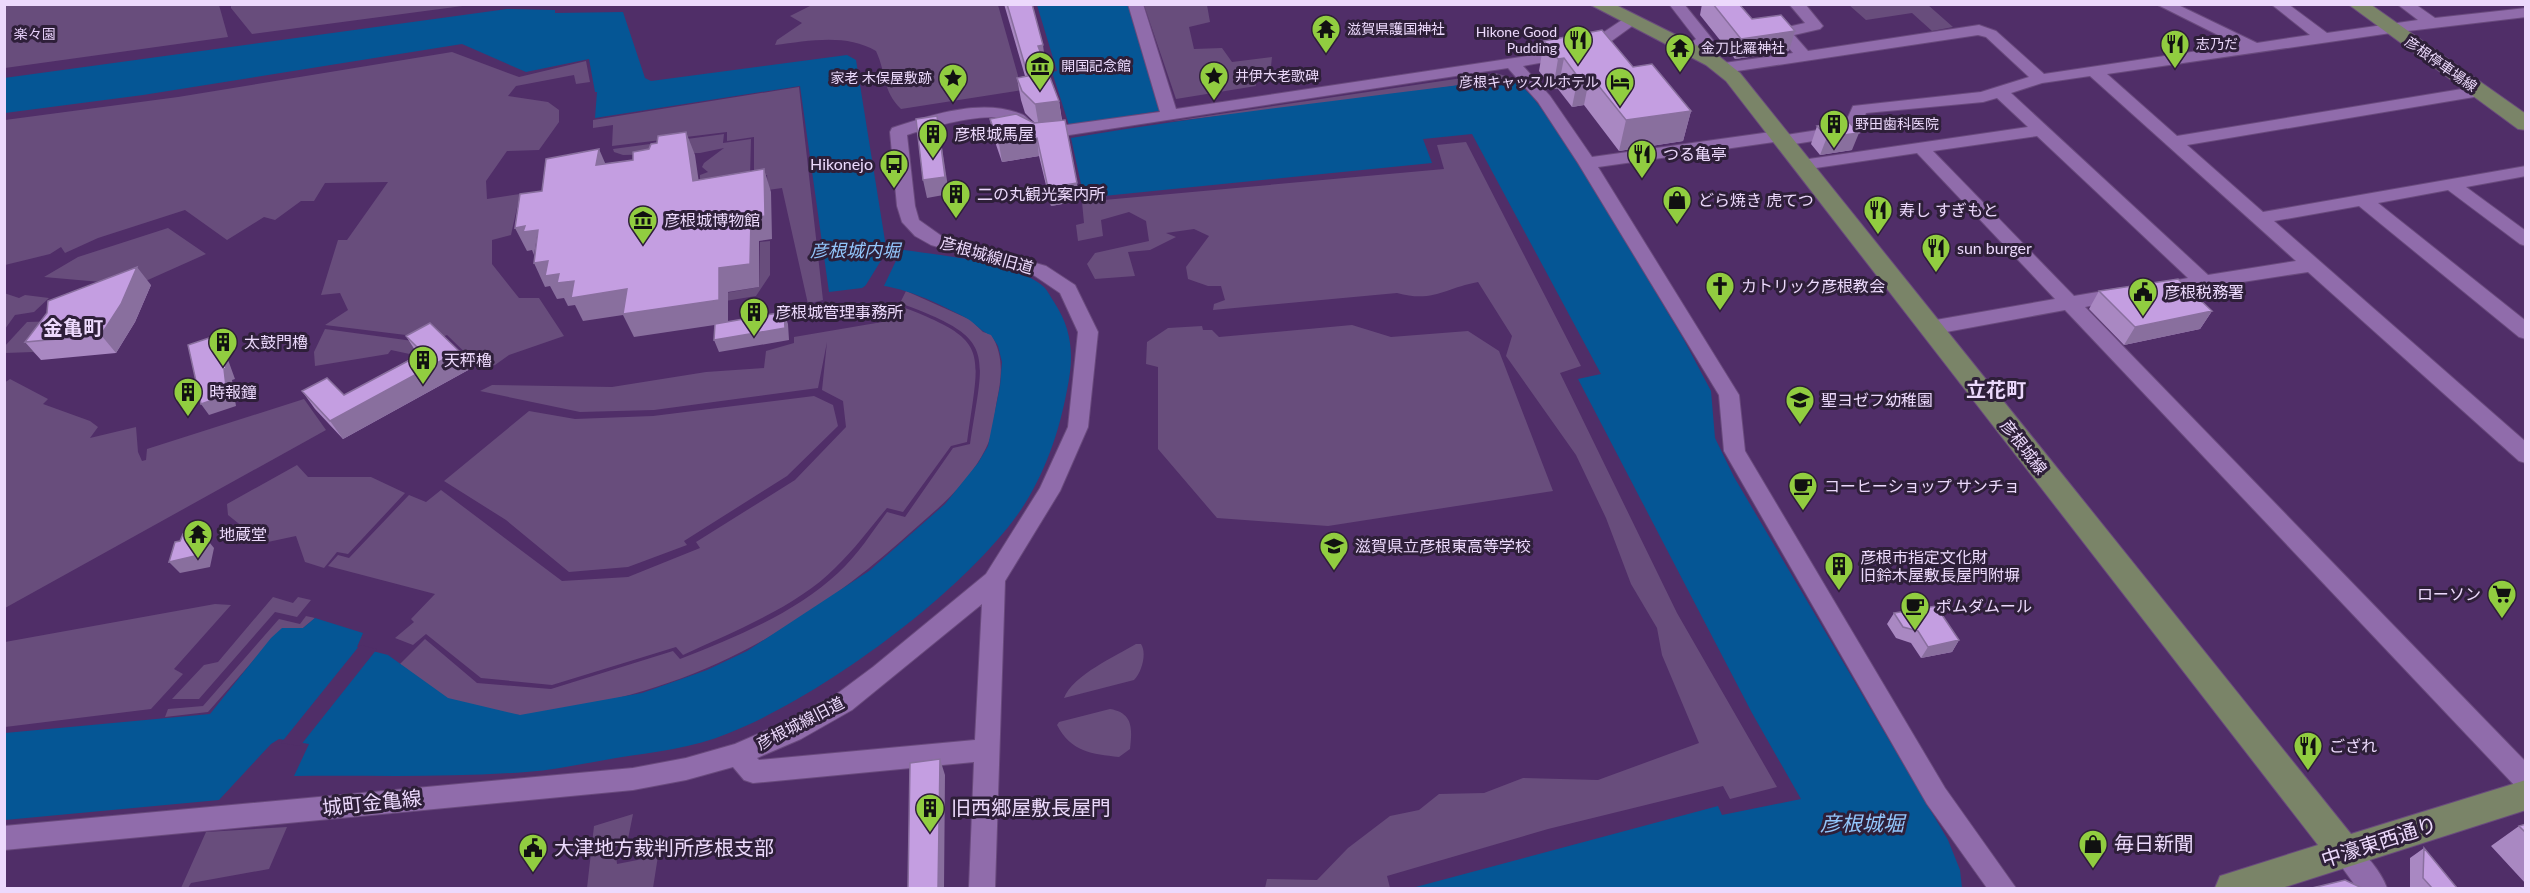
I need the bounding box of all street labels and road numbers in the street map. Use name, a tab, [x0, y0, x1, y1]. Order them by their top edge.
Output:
street label: 彦根停車場線	[2402, 33, 2481, 95]
street label: 彦根城線旧道	[938, 232, 1036, 277]
street label: 彦根城線	[1997, 416, 2052, 478]
street label: 彦根城線旧道	[753, 692, 847, 753]
street label: 城町金亀線	[321, 785, 423, 819]
street label: 中濠東西通り	[2318, 811, 2439, 871]

